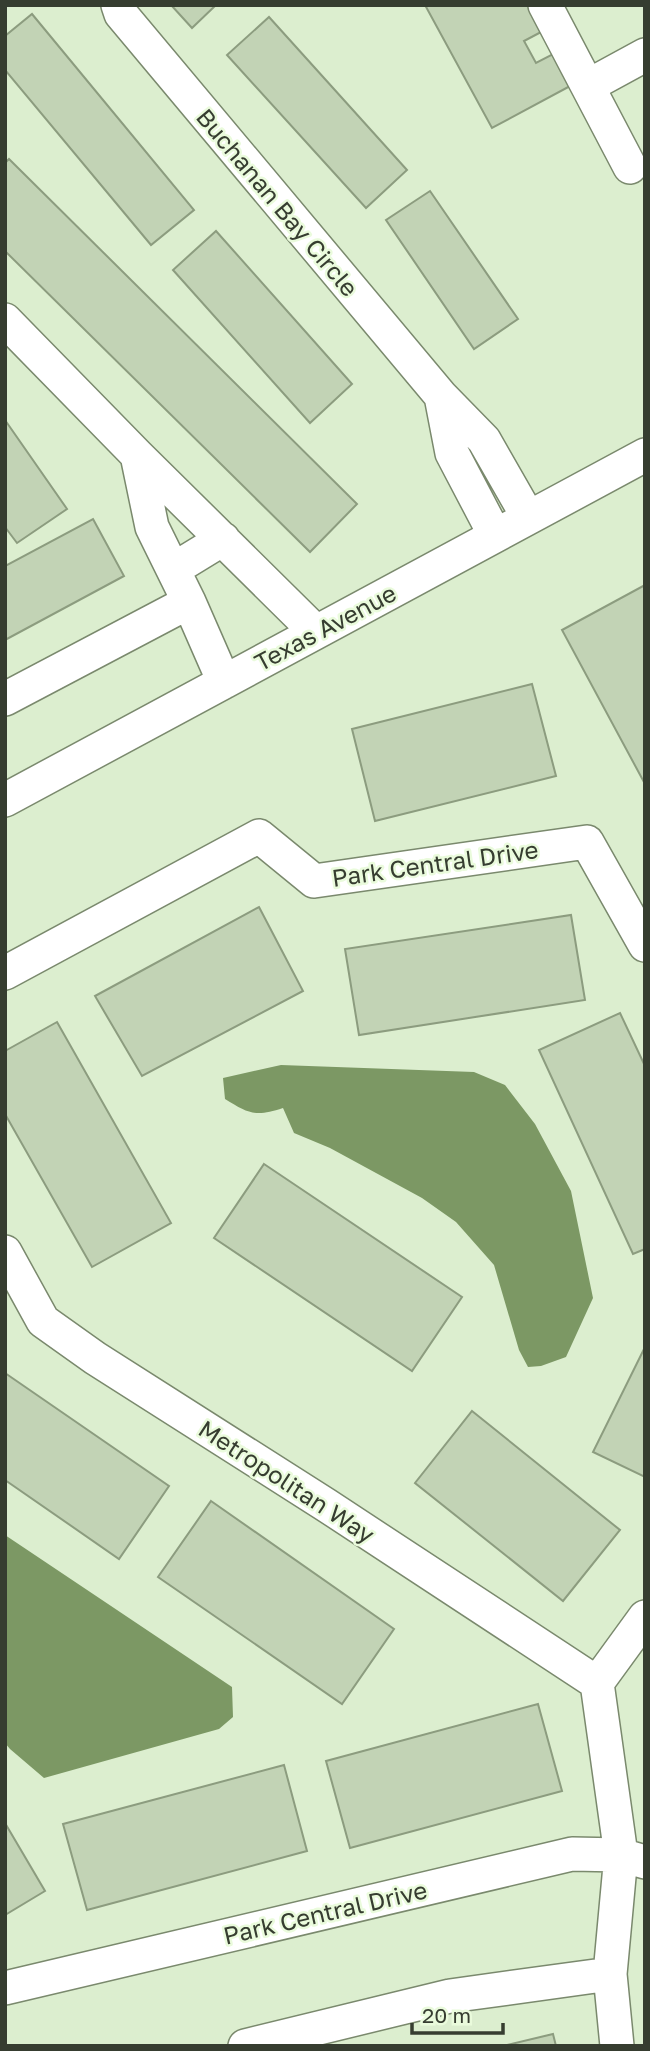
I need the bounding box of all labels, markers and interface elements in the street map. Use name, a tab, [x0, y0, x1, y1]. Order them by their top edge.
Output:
street label: Buchanan Bay Circle	[191, 102, 365, 302]
street label: Texas Avenue	[249, 578, 401, 676]
street label: Park Central Drive	[330, 834, 540, 892]
street label: Metropolitan Way	[194, 1413, 380, 1549]
street label: Park Central Drive	[220, 1874, 430, 1950]
scale bar	[412, 1992, 503, 2036]
text: 20 m	[422, 2002, 471, 2028]

